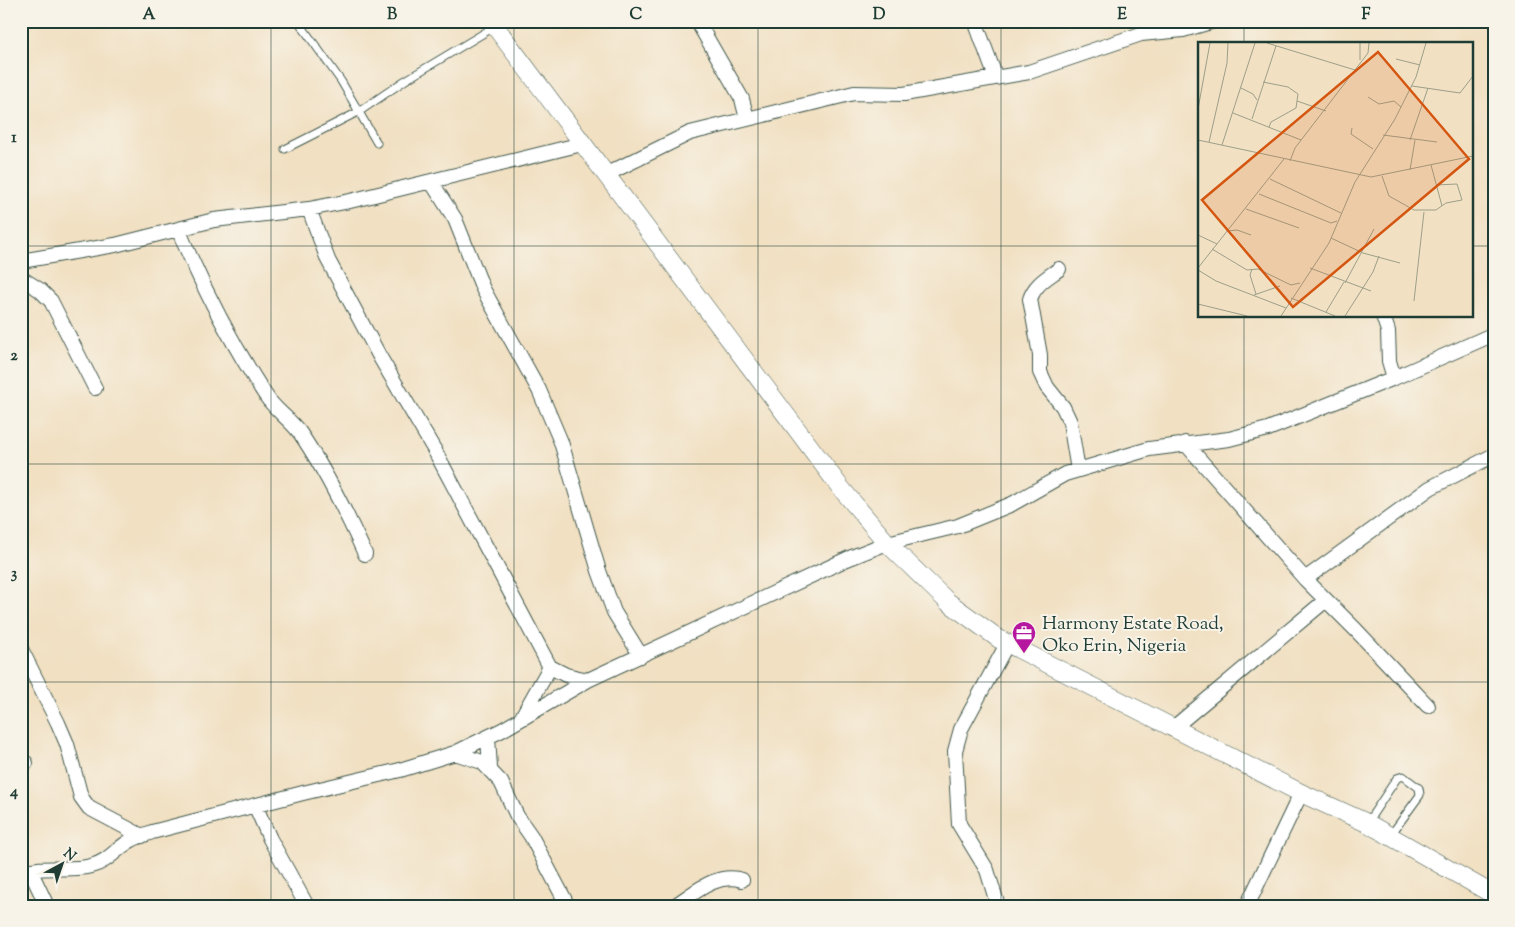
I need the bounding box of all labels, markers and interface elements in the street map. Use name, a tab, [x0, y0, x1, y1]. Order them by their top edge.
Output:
text: A	[143, 4, 156, 27]
text: B	[387, 4, 397, 27]
text: C	[630, 4, 643, 27]
text: D	[873, 4, 886, 27]
text: E	[1117, 4, 1127, 27]
text: F	[1362, 4, 1371, 27]
inset map	[1198, 42, 1472, 318]
text: 1	[11, 127, 17, 150]
text: 2	[10, 345, 18, 368]
text: 3	[11, 563, 18, 586]
place label: Harmony Estate Road, Oko Erin, Nigeria	[1042, 611, 1224, 660]
office icon: Harmony Estate Road, Oko Erin, Nigeria	[1011, 620, 1037, 654]
text: 4	[9, 781, 18, 804]
north arrow	[38, 840, 88, 890]
text: N	[58, 844, 80, 867]

